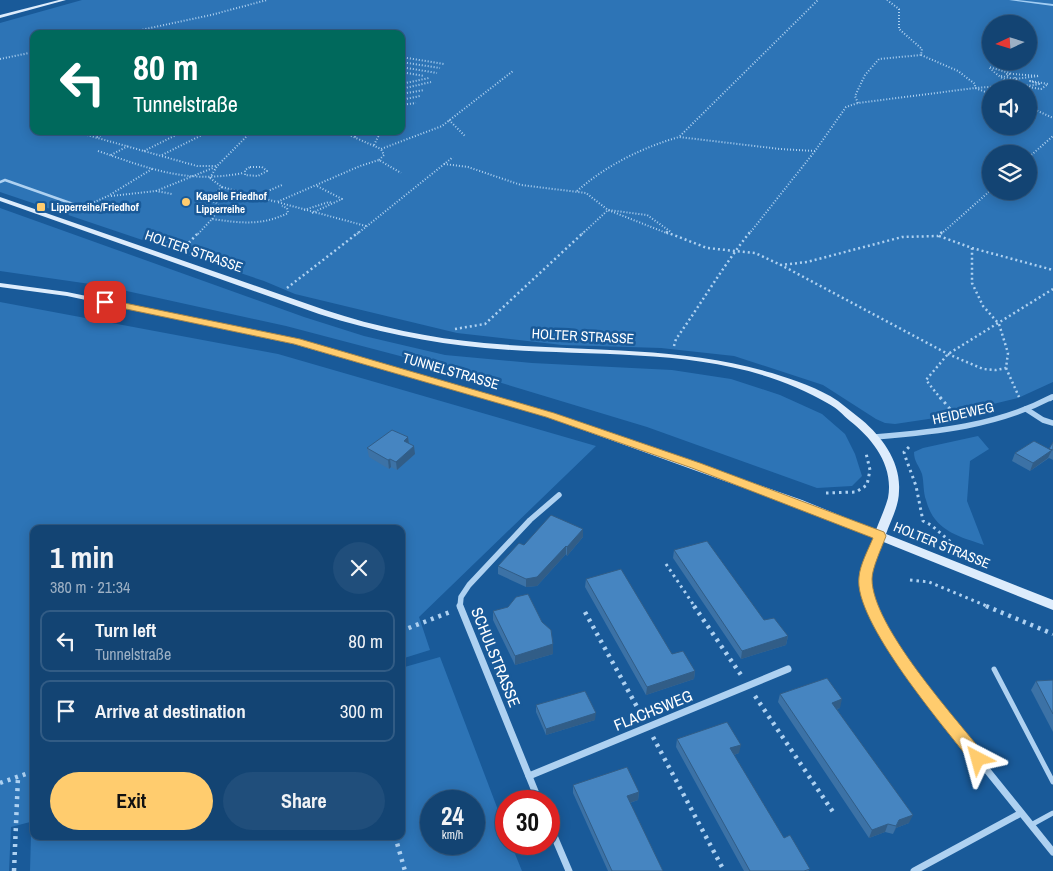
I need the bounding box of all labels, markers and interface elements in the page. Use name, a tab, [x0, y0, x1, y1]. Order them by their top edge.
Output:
north arrow	[982, 15, 1038, 70]
map controls	[982, 15, 1037, 200]
text: 80 m	[133, 44, 198, 91]
icon: left	[50, 50, 115, 115]
button: sound	[982, 80, 1037, 135]
text: Tunnelstraße	[133, 89, 238, 119]
button: layers	[982, 145, 1037, 200]
place label: Kapelle Friedhof Lipperreihe	[196, 189, 267, 216]
marker: Kapelle Friedhof Lipperreihe	[180, 196, 192, 208]
place label: Lipperreihe/Friedhof	[51, 200, 139, 214]
marker: Lipperreihe/Friedhof	[35, 201, 47, 213]
street label: HOLTER STRASSE	[143, 226, 245, 276]
pin	[84, 281, 126, 323]
icon: arrive	[91, 288, 119, 316]
street label: HOLTER STRASSE	[531, 324, 635, 348]
street label: TUNNELSTRASSE	[401, 349, 501, 393]
street label: HEIDEWEG	[931, 398, 996, 428]
street label: HOLTER STRASSE	[891, 517, 993, 573]
text: 1 min	[50, 537, 114, 577]
button: close	[333, 542, 385, 594]
text: 380 m · 21:34	[50, 576, 130, 598]
street label: SCHULSTRASSE	[466, 604, 526, 710]
text: Turn left	[95, 617, 156, 643]
icon: left	[52, 627, 80, 655]
text: 80 m	[348, 628, 383, 654]
text: Tunnelstraße	[95, 643, 171, 665]
street label: FLACHSWEG	[610, 684, 696, 736]
icon: arrive	[52, 697, 80, 725]
text: Arrive at destination	[95, 698, 246, 724]
text: 300 m	[340, 698, 383, 724]
position arrow	[951, 732, 1003, 784]
button: Exit	[50, 772, 213, 830]
button: Share	[223, 772, 385, 830]
speed limit sign: 30	[495, 790, 560, 855]
text: 24	[441, 799, 464, 833]
text: km/h	[442, 827, 463, 843]

